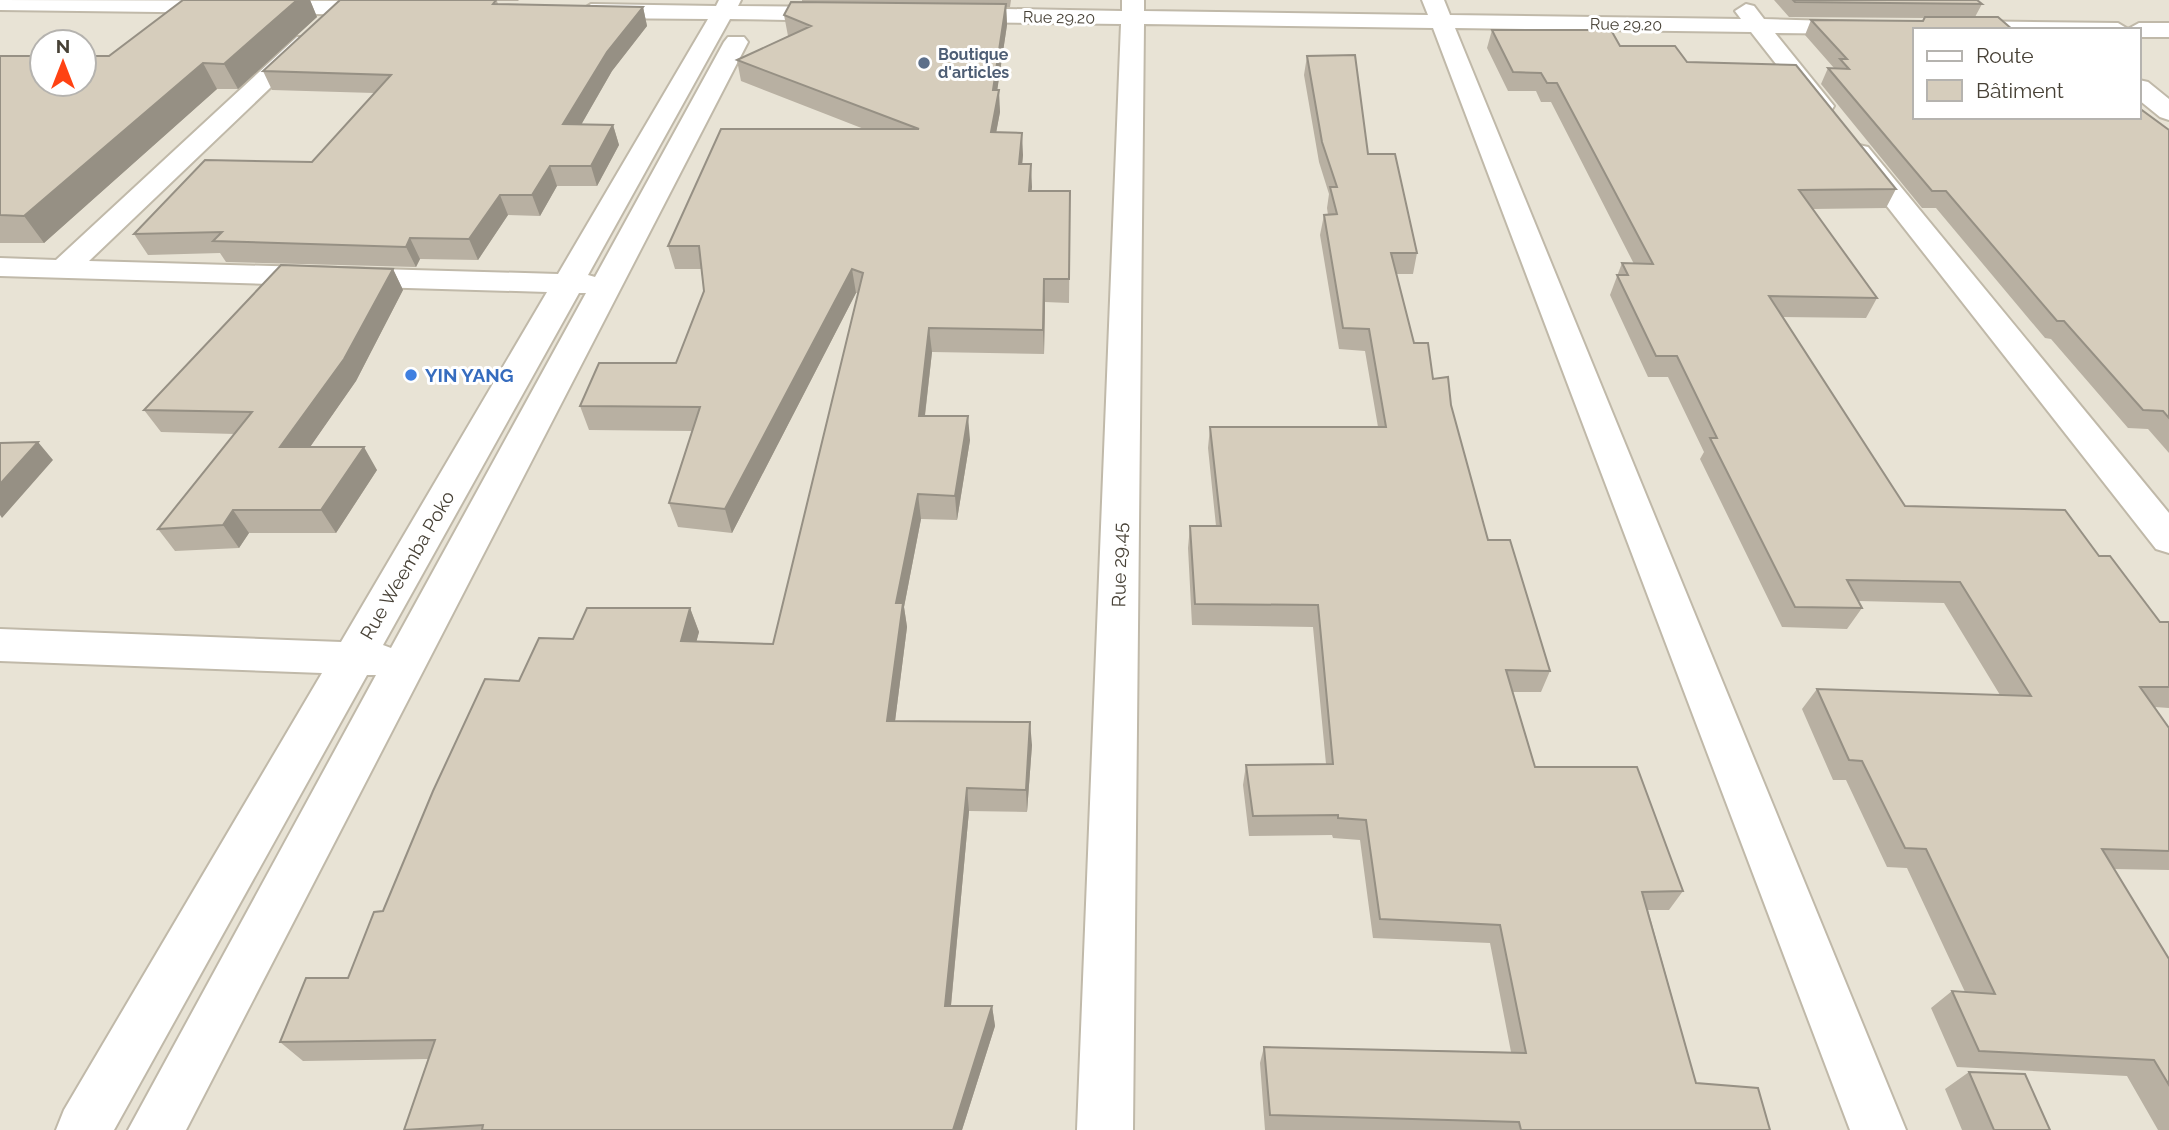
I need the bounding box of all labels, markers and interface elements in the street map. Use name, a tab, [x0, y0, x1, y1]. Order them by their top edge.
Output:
street label: Rue 29.20	[1023, 7, 1095, 28]
street label: Rue 29.20	[1590, 14, 1662, 35]
north arrow	[28, 28, 98, 98]
legend	[1913, 28, 2141, 119]
text: N	[56, 35, 70, 57]
text: Route	[1976, 43, 2034, 68]
place label: Boutique d'articles	[938, 45, 1009, 82]
marker: Boutique d'articles	[916, 55, 932, 71]
text: Bâtiment	[1976, 78, 2064, 103]
place label: YIN YANG	[425, 364, 514, 386]
marker: YIN YANG	[403, 367, 419, 383]
street label: Rue Weemba Poko	[355, 487, 459, 643]
street label: Rue 29.45	[1107, 522, 1131, 608]

